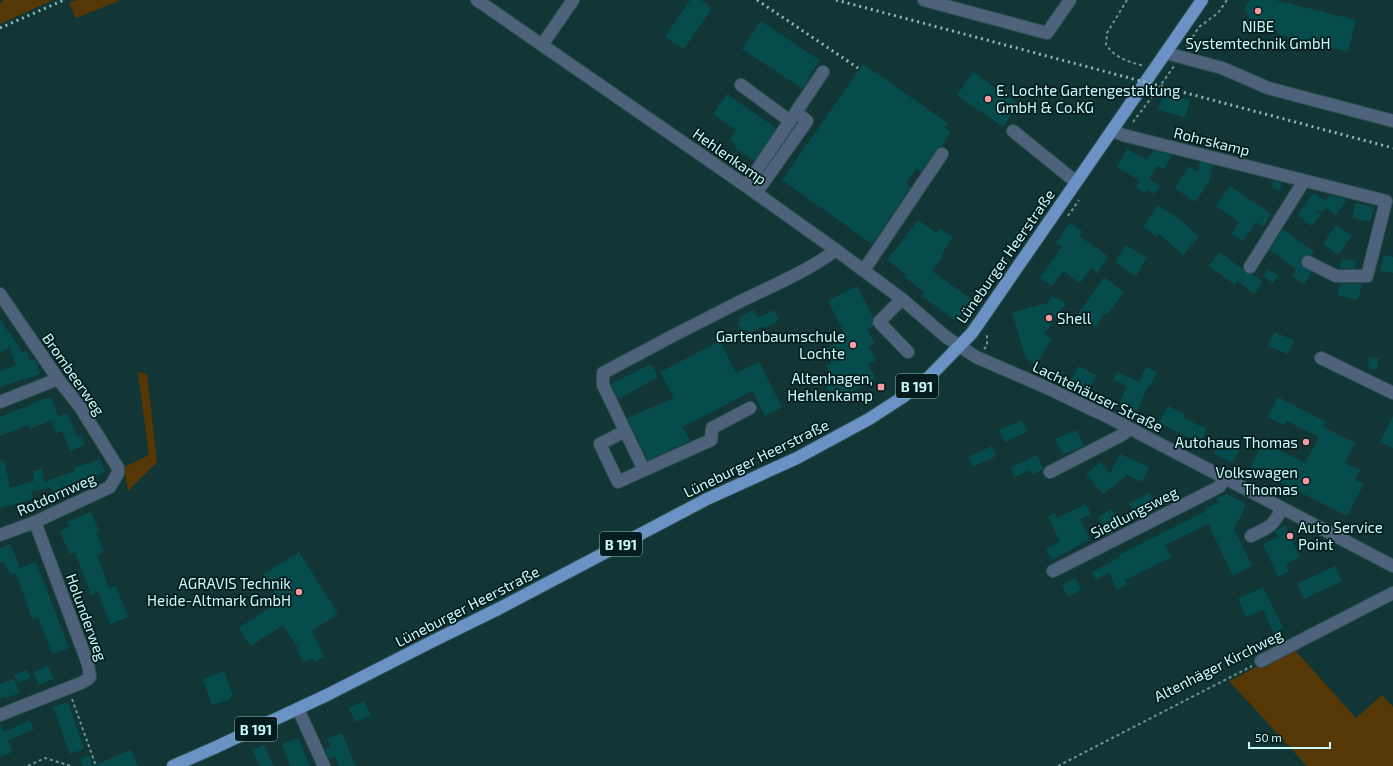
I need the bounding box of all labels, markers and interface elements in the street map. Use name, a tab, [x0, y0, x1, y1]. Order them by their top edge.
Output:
marker: NIBE Systemtechnik GmbH	[1253, 6, 1263, 16]
place label: NIBE Systemtechnik GmbH	[1186, 17, 1330, 52]
place label: E. Lochte Gartengestaltung GmbH & Co.KG	[996, 81, 1181, 116]
marker: E. Lochte Gartengestaltung GmbH & Co.KG	[983, 94, 993, 104]
street label: Rohrskamp	[1172, 123, 1252, 159]
street label: Hehlenkamp	[690, 124, 770, 188]
street label: Lüneburger Heerstraße	[952, 186, 1058, 326]
place label: Shell	[1057, 309, 1092, 327]
marker: Shell	[1044, 313, 1054, 323]
place label: Gartenbaumschule Lochte	[716, 327, 845, 362]
street label: Brombeerweg	[39, 329, 109, 419]
marker: Gartenbaumschule Lochte	[848, 340, 858, 350]
street label: Lachtehäuser Straße	[1030, 357, 1166, 435]
place label: Altenhagen, Hehlenkamp	[787, 369, 873, 404]
road number: B 191	[896, 374, 938, 398]
marker: Altenhagen, Hehlenkamp	[876, 382, 886, 392]
street label: Lüneburger Heerstraße	[680, 415, 832, 501]
place label: Autohaus Thomas	[1175, 433, 1298, 451]
marker: Autohaus Thomas	[1301, 437, 1311, 447]
place label: Volkswagen Thomas	[1216, 463, 1298, 498]
street label: Rotdornweg	[14, 468, 99, 519]
marker: Volkswagen Thomas	[1301, 476, 1311, 486]
street label: Siedlungsweg	[1087, 482, 1181, 542]
place label: Auto Service Point	[1298, 518, 1383, 553]
marker: Auto Service Point	[1285, 531, 1295, 541]
road number: B 191	[600, 532, 642, 556]
street label: Lüneburger Heerstraße	[392, 562, 542, 650]
street label: Holunderweg	[63, 571, 111, 664]
place label: AGRAVIS Technik Heide-Altmark GmbH	[147, 574, 291, 609]
marker: AGRAVIS Technik Heide-Altmark GmbH	[294, 587, 304, 597]
street label: Altenhäger Kirchweg	[1151, 625, 1286, 705]
road number: B 191	[235, 717, 277, 741]
scale bar	[1249, 724, 1330, 750]
text: 50 m	[1255, 730, 1282, 744]

